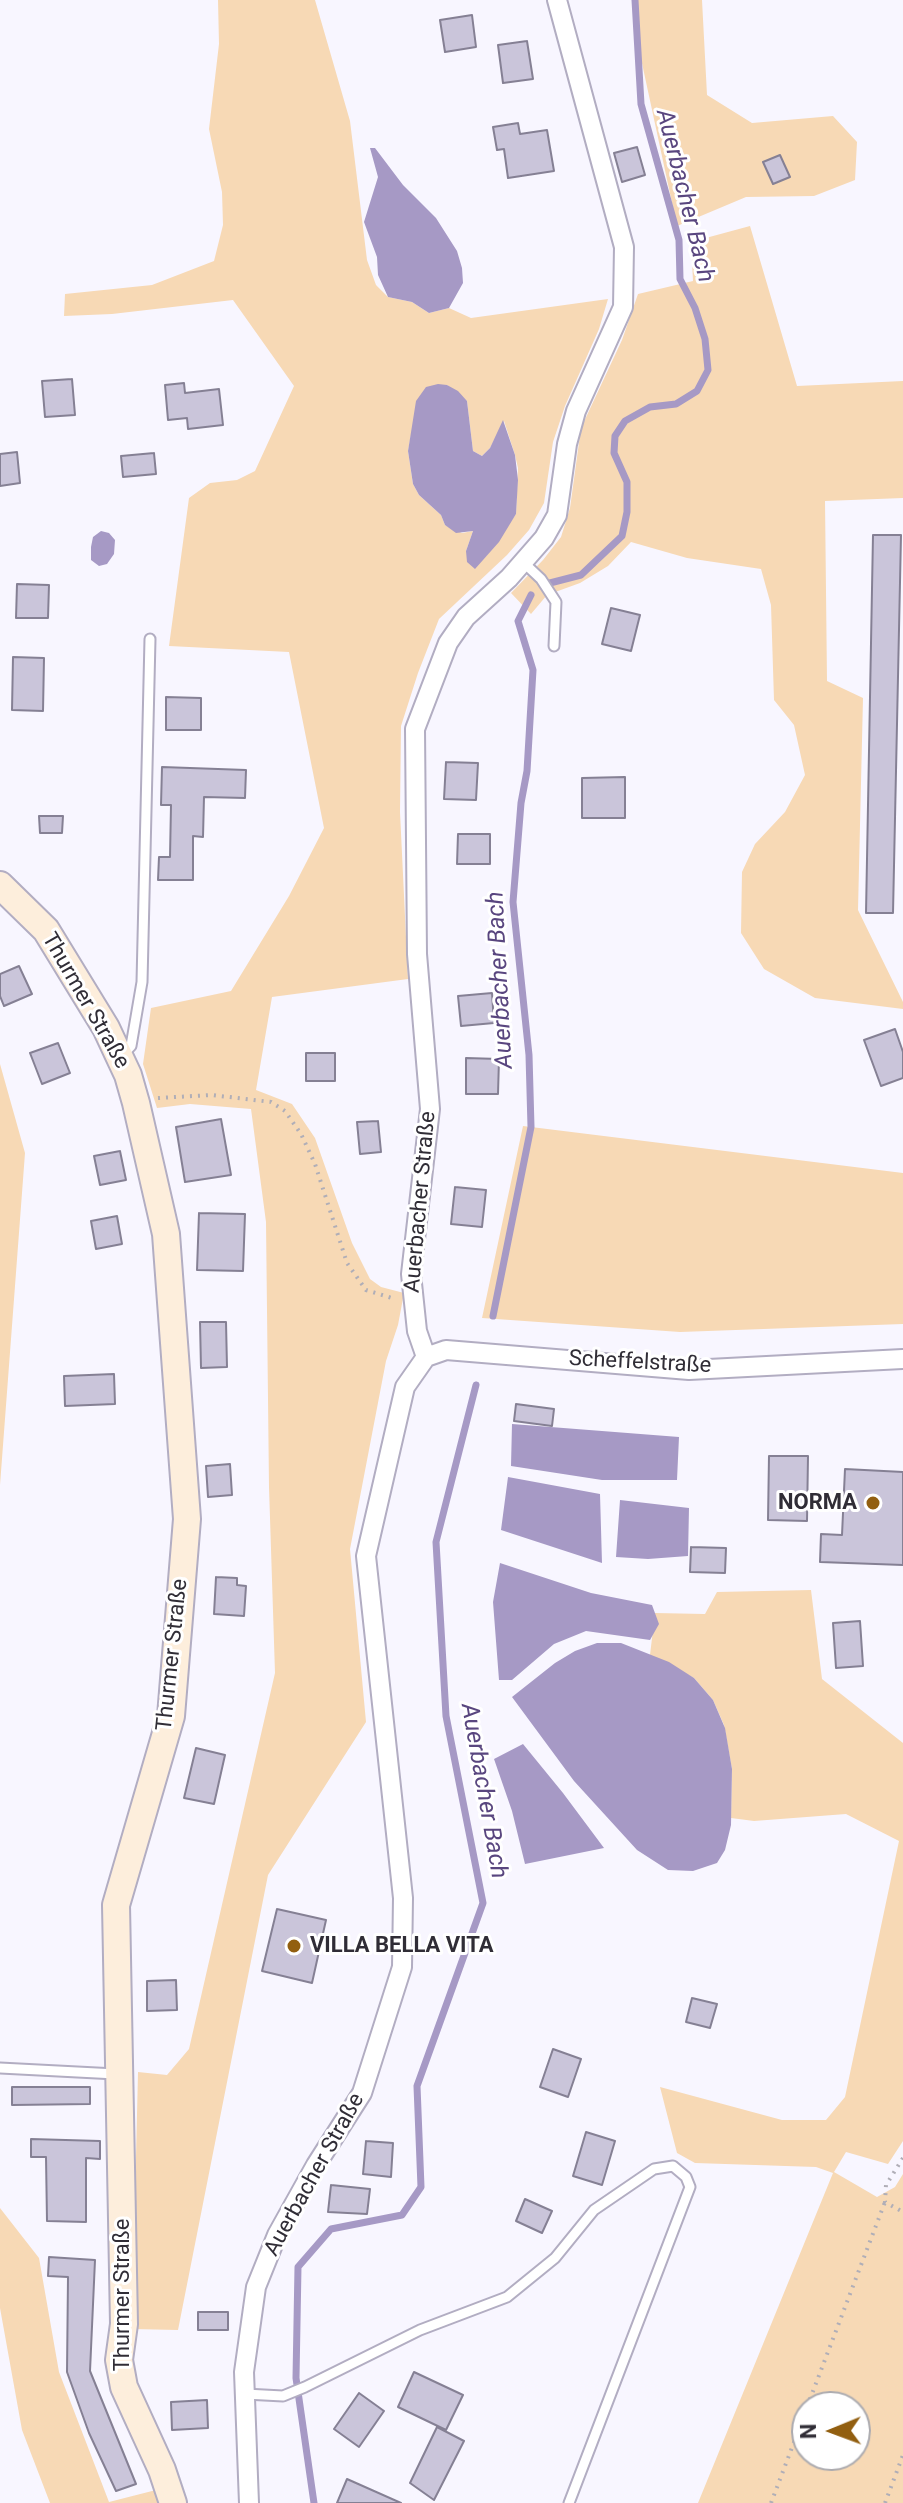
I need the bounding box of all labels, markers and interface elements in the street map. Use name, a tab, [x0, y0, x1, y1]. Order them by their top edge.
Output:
water label: Auerbacher Bach	[649, 107, 719, 285]
water label: Auerbacher Bach	[482, 891, 520, 1069]
street label: Thurmer Straße	[35, 928, 135, 1074]
street label: Auerbacher Straße	[400, 1110, 442, 1294]
street label: Scheffelstraße	[568, 1346, 712, 1380]
place label: NORMA	[778, 1490, 857, 1516]
marker: NORMA	[864, 1494, 882, 1512]
street label: Thurmer Straße	[152, 1578, 194, 1732]
water label: Auerbacher Bach	[453, 1701, 513, 1881]
place label: VILLA BELLA VITA	[310, 1933, 494, 1959]
marker: VILLA BELLA VITA	[285, 1937, 303, 1955]
street label: Auerbacher Straße	[259, 2089, 371, 2261]
street label: Thurmer Straße	[110, 2219, 136, 2371]
north arrow	[791, 2391, 871, 2471]
text: N	[796, 2423, 821, 2439]

